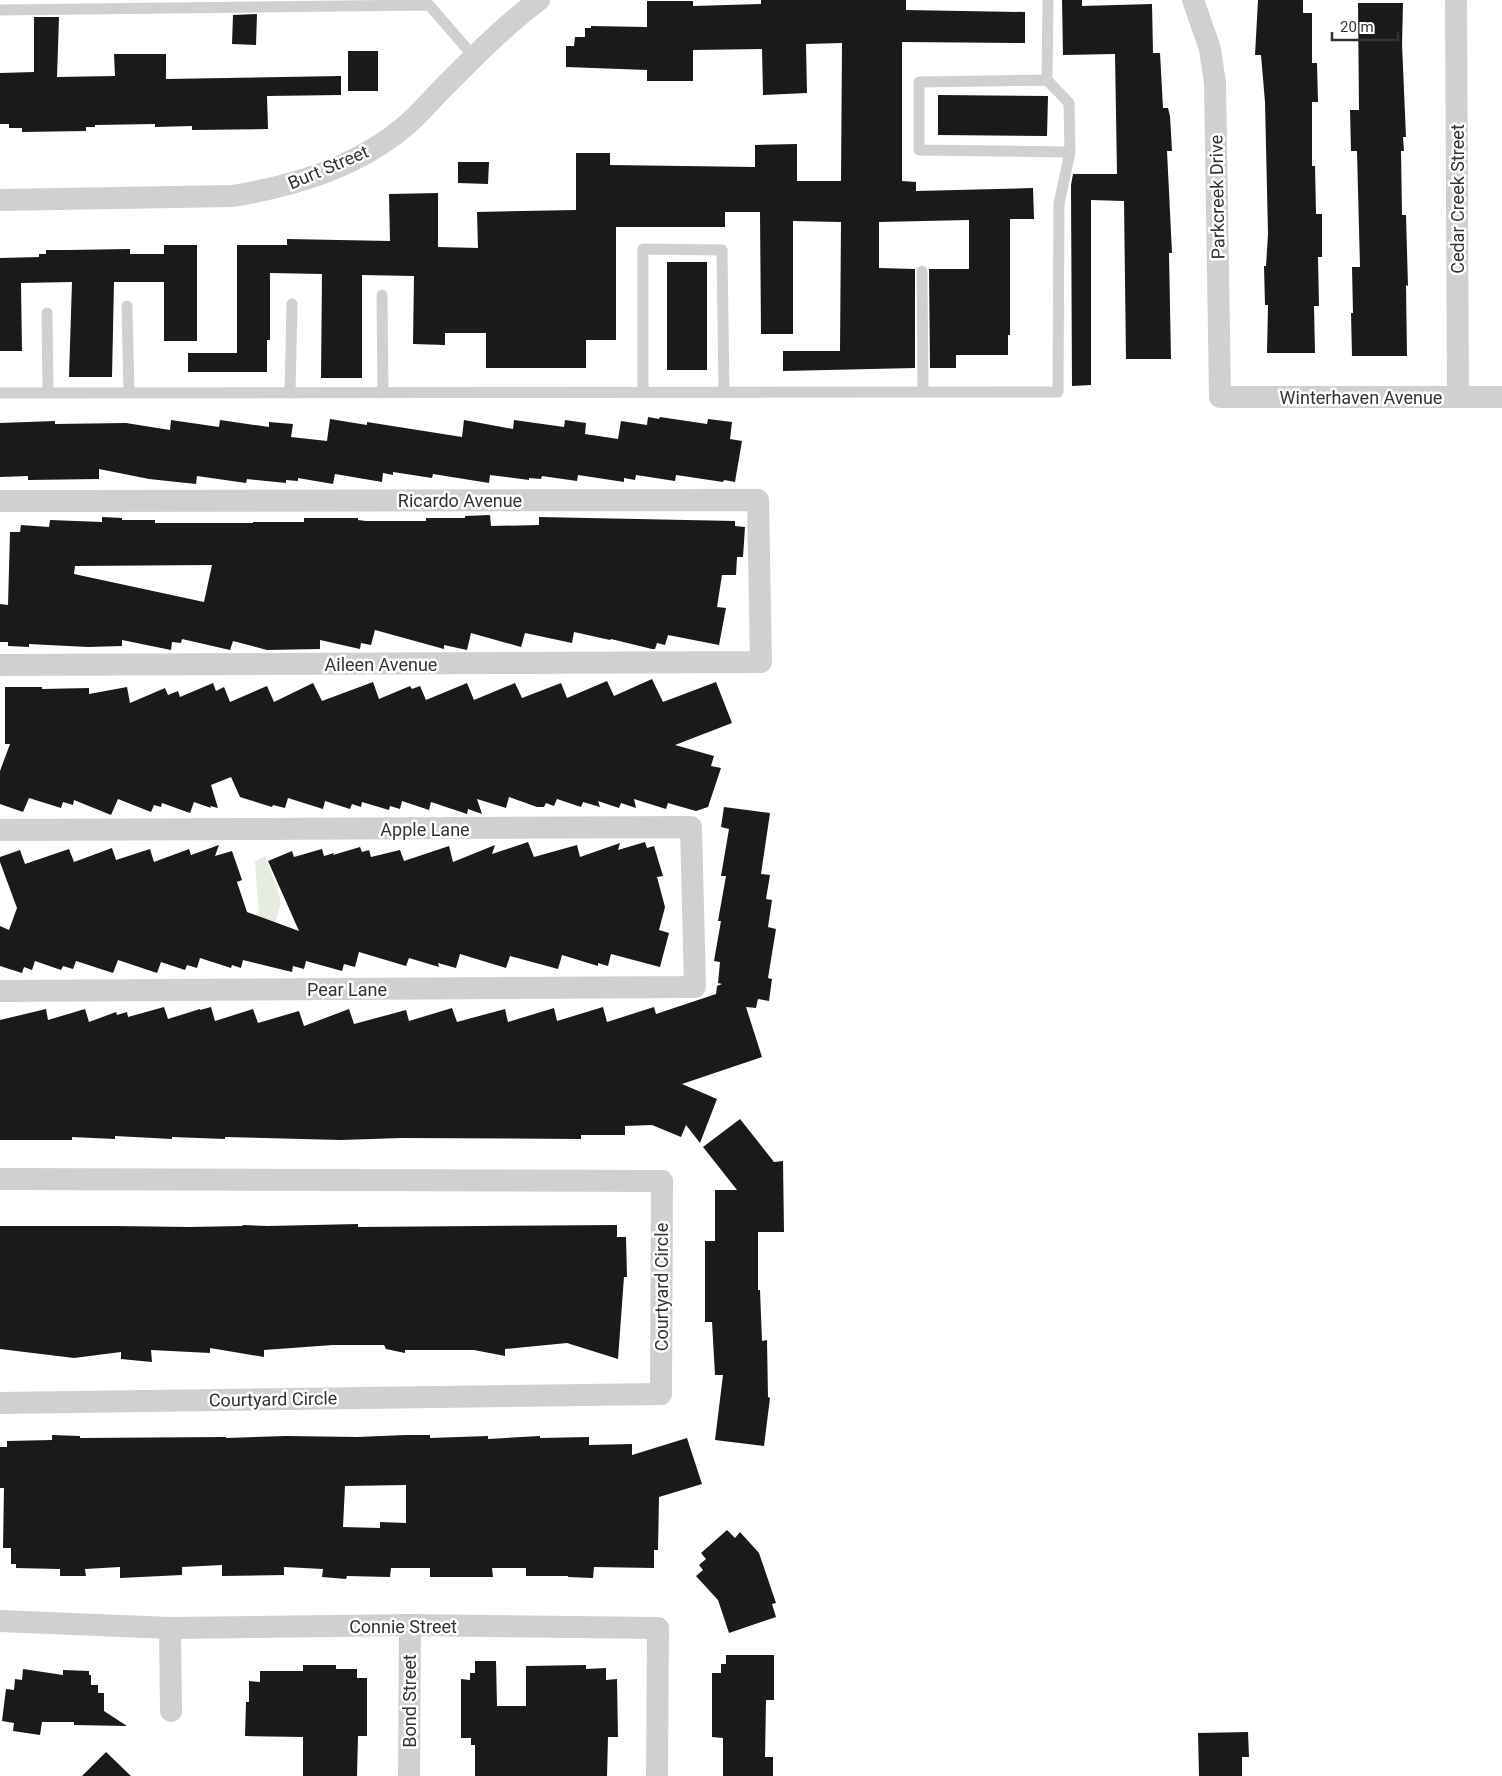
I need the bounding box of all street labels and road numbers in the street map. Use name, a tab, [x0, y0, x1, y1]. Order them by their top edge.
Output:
street label: Cedar Creek Street	[1447, 124, 1468, 274]
street label: Parkcreek Drive	[1205, 135, 1229, 259]
street label: Burt Street	[285, 141, 372, 193]
street label: Winterhaven Avenue	[1280, 387, 1442, 408]
street label: Ricardo Avenue	[398, 490, 522, 511]
street label: Aileen Avenue	[325, 654, 437, 675]
street label: Apple Lane	[380, 819, 470, 840]
street label: Pear Lane	[307, 979, 387, 1000]
street label: Courtyard Circle	[651, 1223, 672, 1351]
street label: Courtyard Circle	[209, 1387, 337, 1411]
street label: Connie Street	[349, 1616, 457, 1637]
street label: Bond Street	[399, 1654, 420, 1748]

